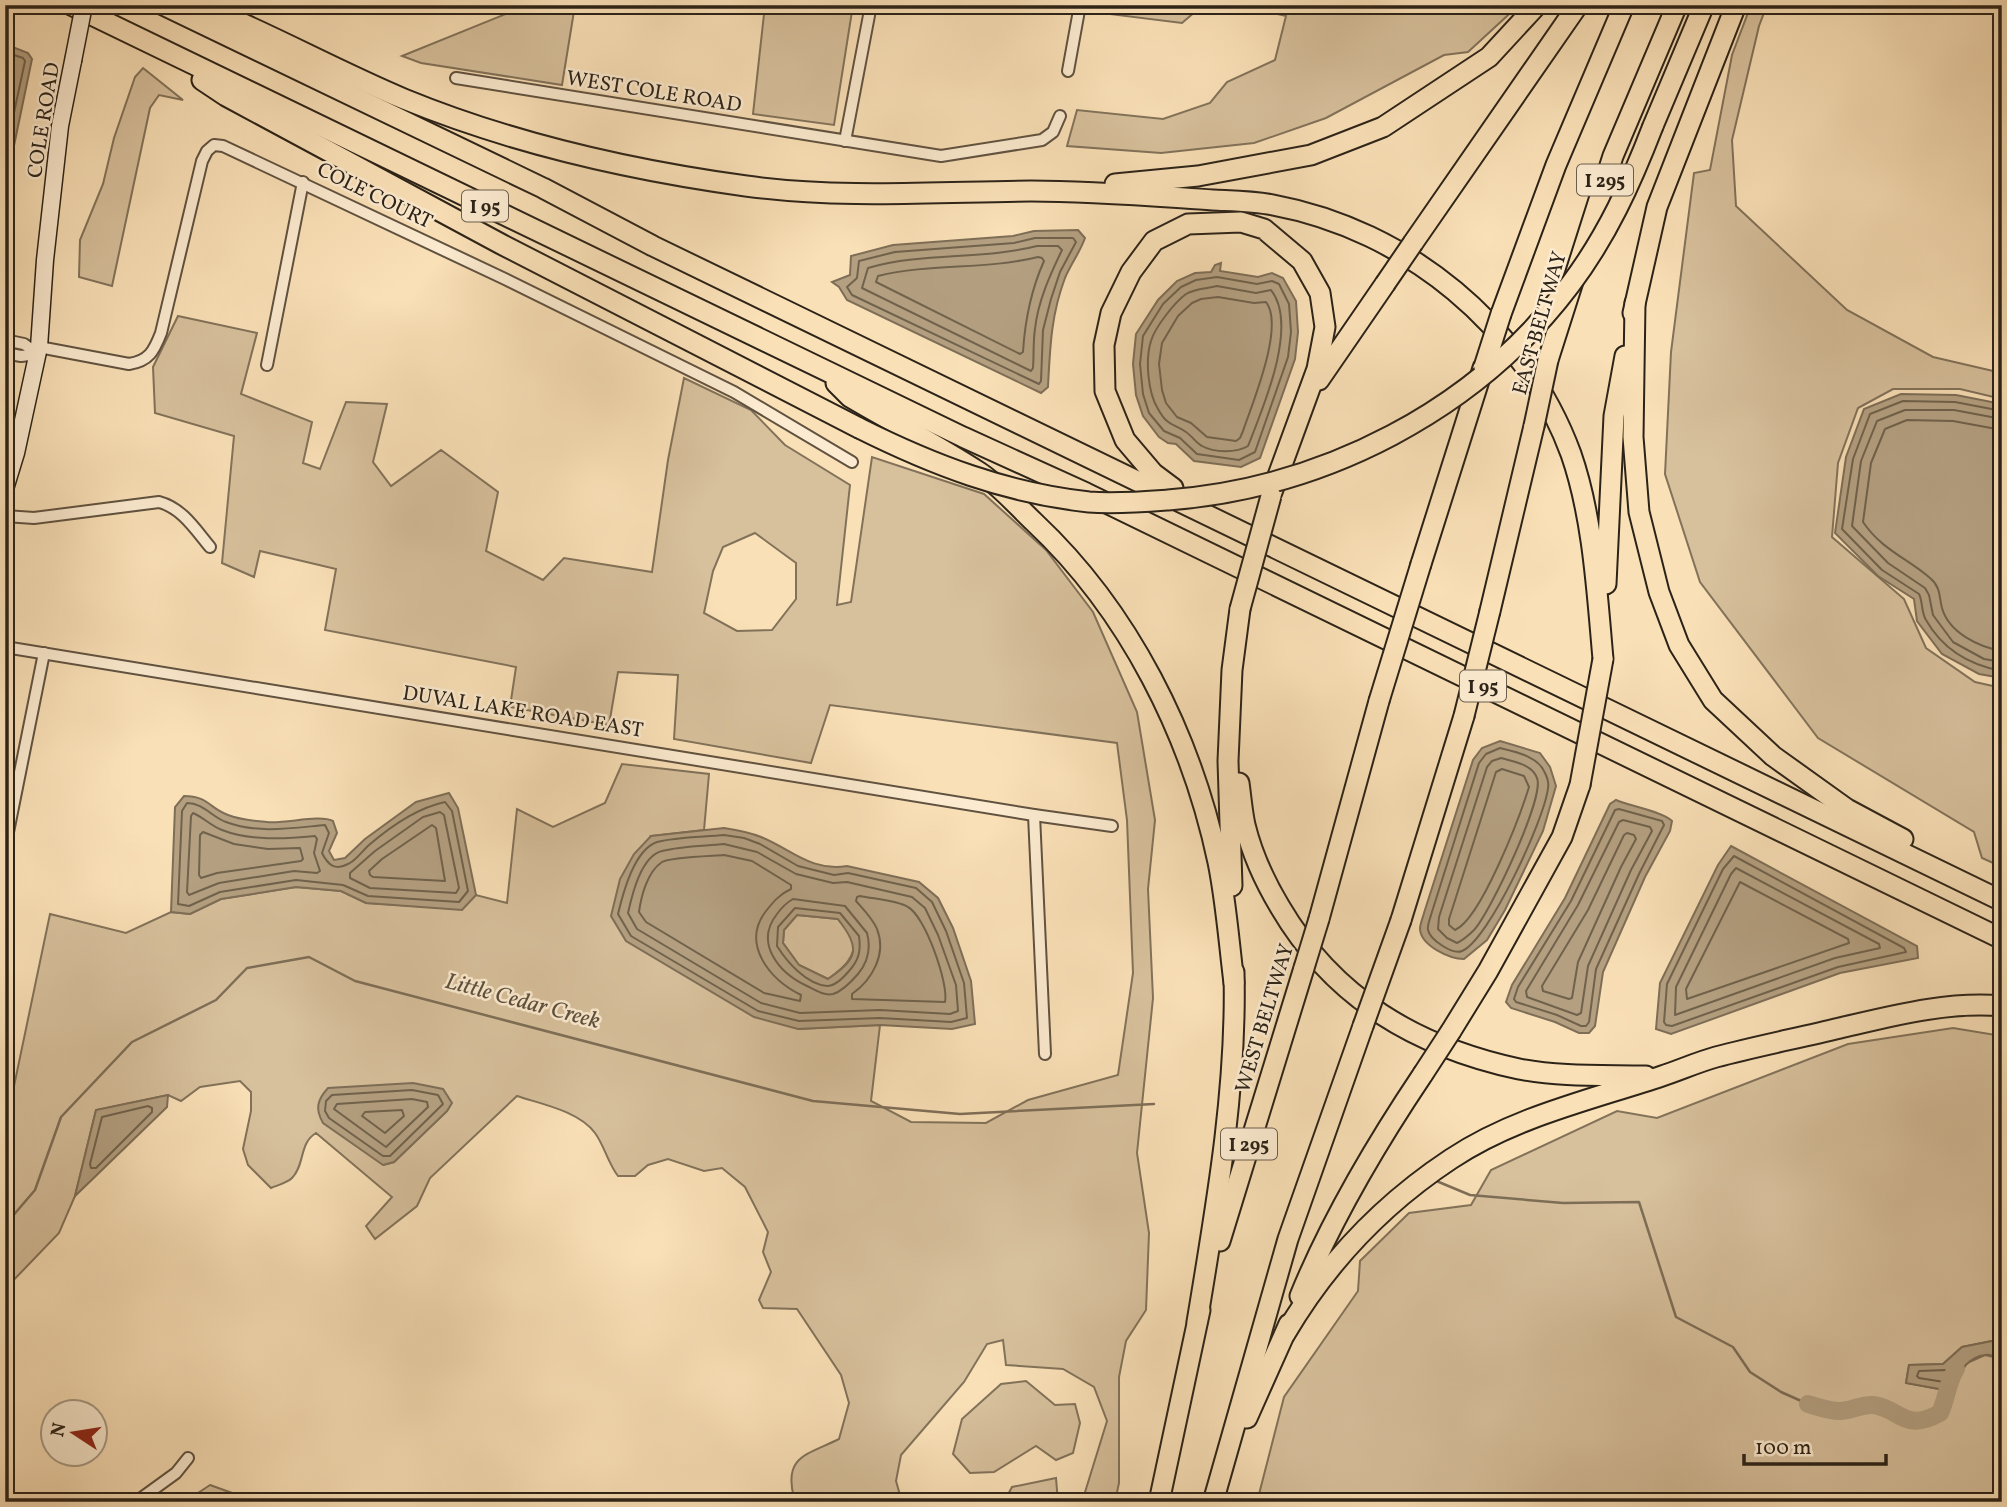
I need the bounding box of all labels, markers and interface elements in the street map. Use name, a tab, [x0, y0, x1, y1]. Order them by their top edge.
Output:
street label: COLE ROAD	[21, 60, 68, 180]
street label: WEST COLE ROAD	[564, 64, 743, 121]
street label: COLE COURT	[312, 156, 437, 237]
road number: I 295	[1577, 164, 1633, 196]
road number: I 95	[462, 190, 508, 222]
street label: EAST BELTWAY	[1506, 248, 1575, 399]
road number: I 95	[1460, 670, 1506, 702]
street label: DUVAL LAKE ROAD EAST	[400, 679, 645, 746]
street label: WEST BELTWAY	[1229, 940, 1302, 1097]
water label: Little Cedar Creek	[442, 966, 604, 1038]
road number: I 295	[1221, 1128, 1277, 1160]
north arrow	[38, 1398, 108, 1468]
text: N	[45, 1420, 74, 1439]
scale bar	[1744, 1423, 1886, 1467]
text: 100 m	[1755, 1434, 1812, 1463]

